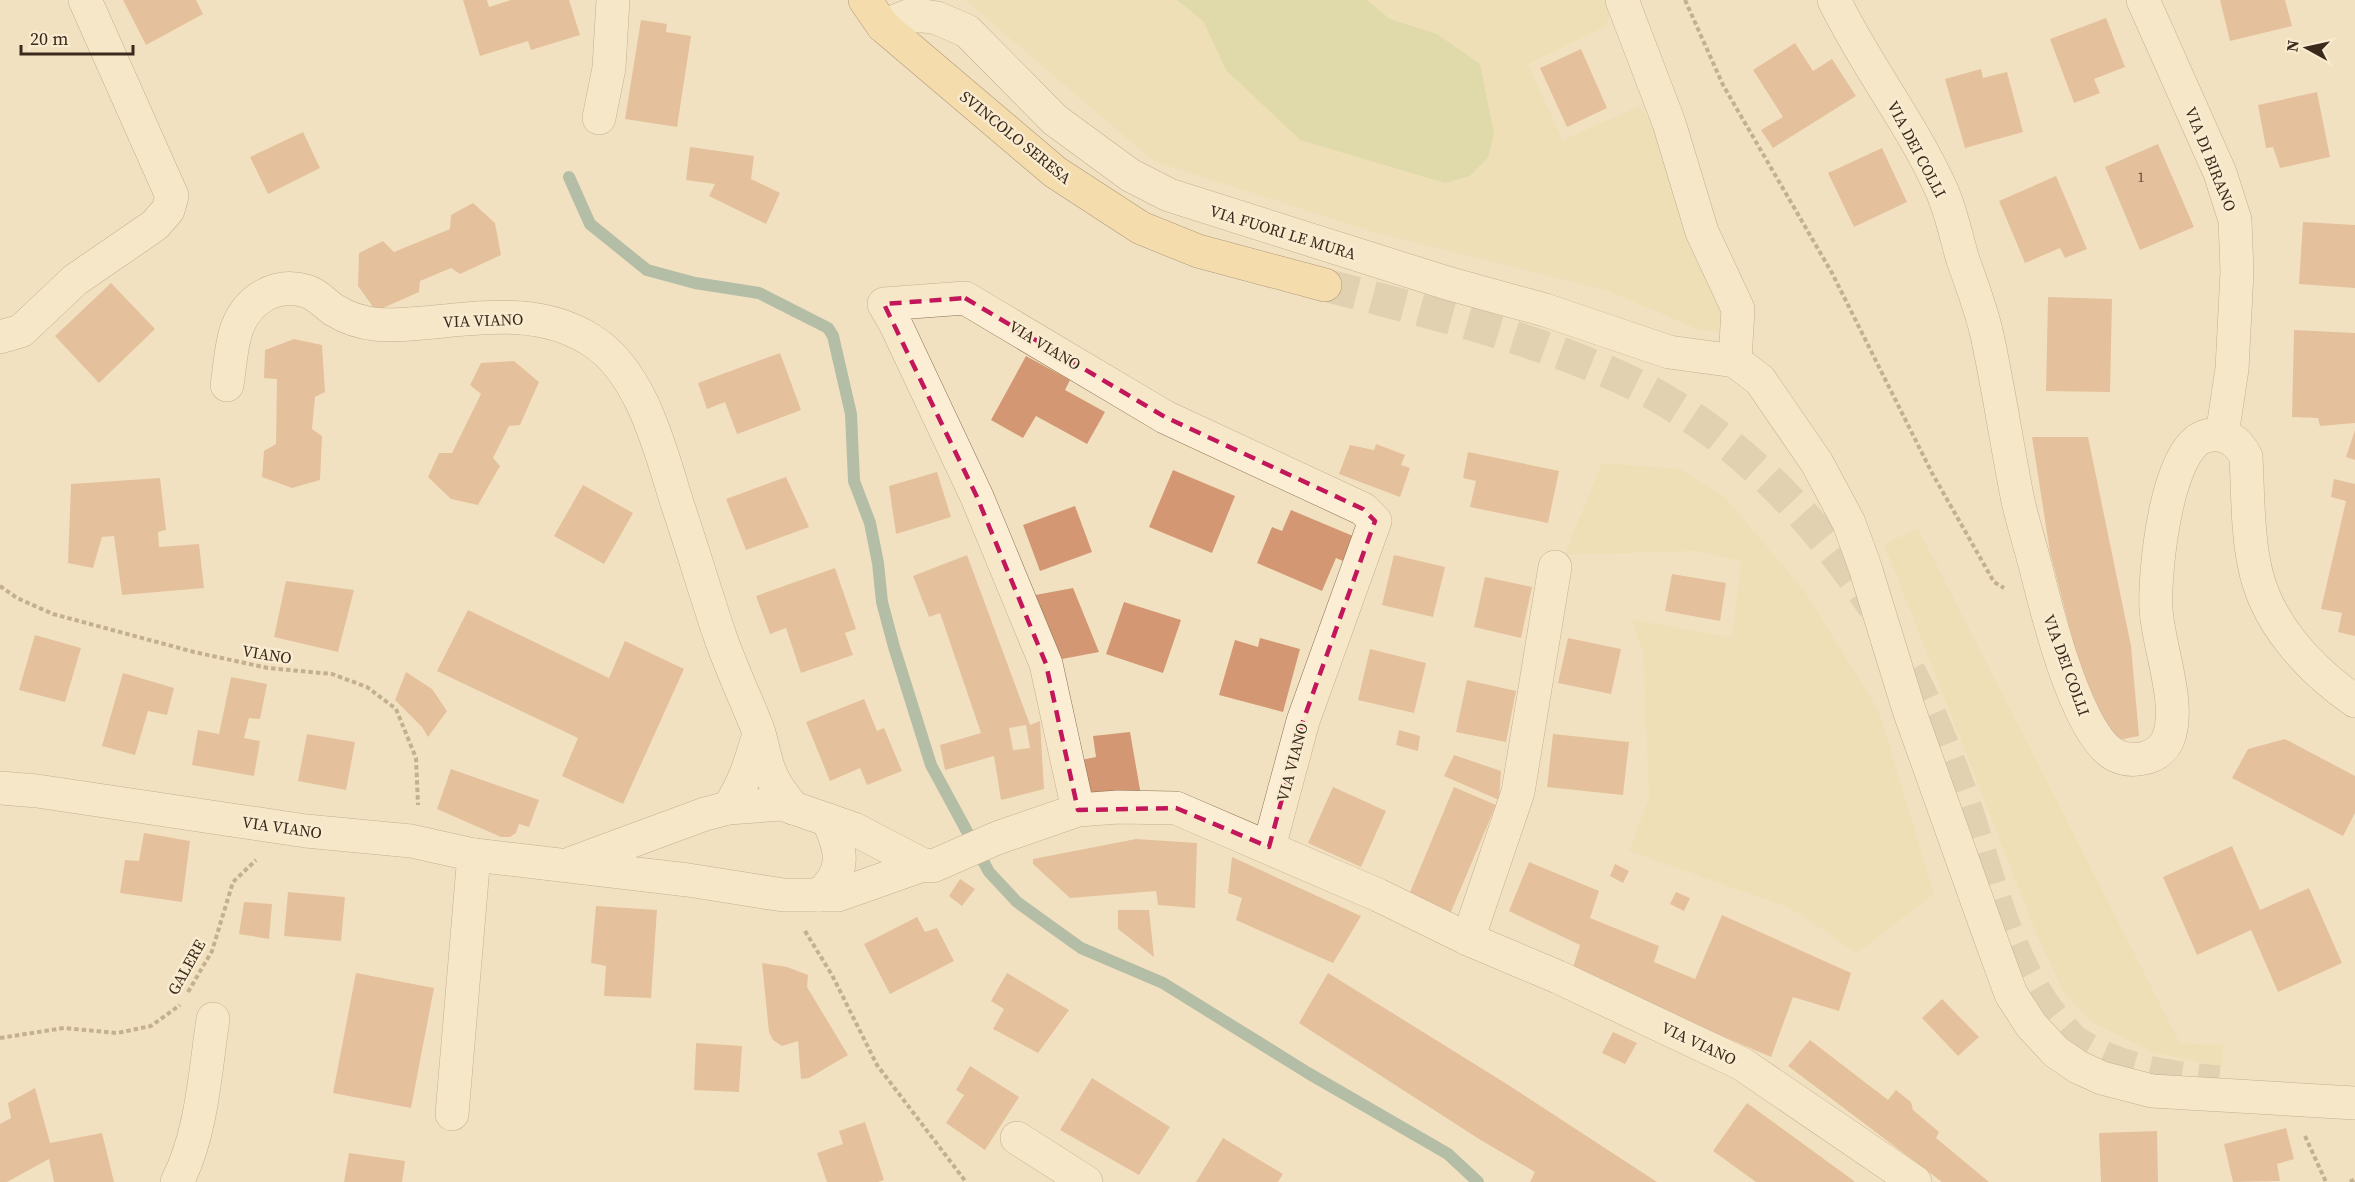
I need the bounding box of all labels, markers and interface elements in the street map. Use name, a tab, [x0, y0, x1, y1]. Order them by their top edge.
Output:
scale bar	[21, 18, 134, 56]
north arrow	[2277, 18, 2337, 78]
text: 20 m	[30, 26, 68, 51]
text: N	[2280, 38, 2304, 53]
street label: SVINCOLO SERESA	[956, 85, 1077, 189]
street label: VIA DEI COLLI	[1882, 97, 1952, 201]
street label: VIA DI BIRANO	[2180, 103, 2242, 215]
house number: 1	[2138, 167, 2145, 187]
street label: VIA FUORI LE MURA	[1207, 199, 1359, 265]
street label: VIA VIANO	[442, 308, 524, 332]
street label: VIA VIANO	[1005, 315, 1085, 375]
street label: VIA DEI COLLI	[2038, 611, 2096, 719]
street label: VIANO	[241, 639, 293, 669]
street label: VIA VIANO	[1271, 720, 1313, 804]
street label: VIA VIANO	[241, 811, 323, 843]
street label: GALERE	[162, 935, 210, 999]
street label: VIA VIANO	[1658, 1016, 1740, 1070]

